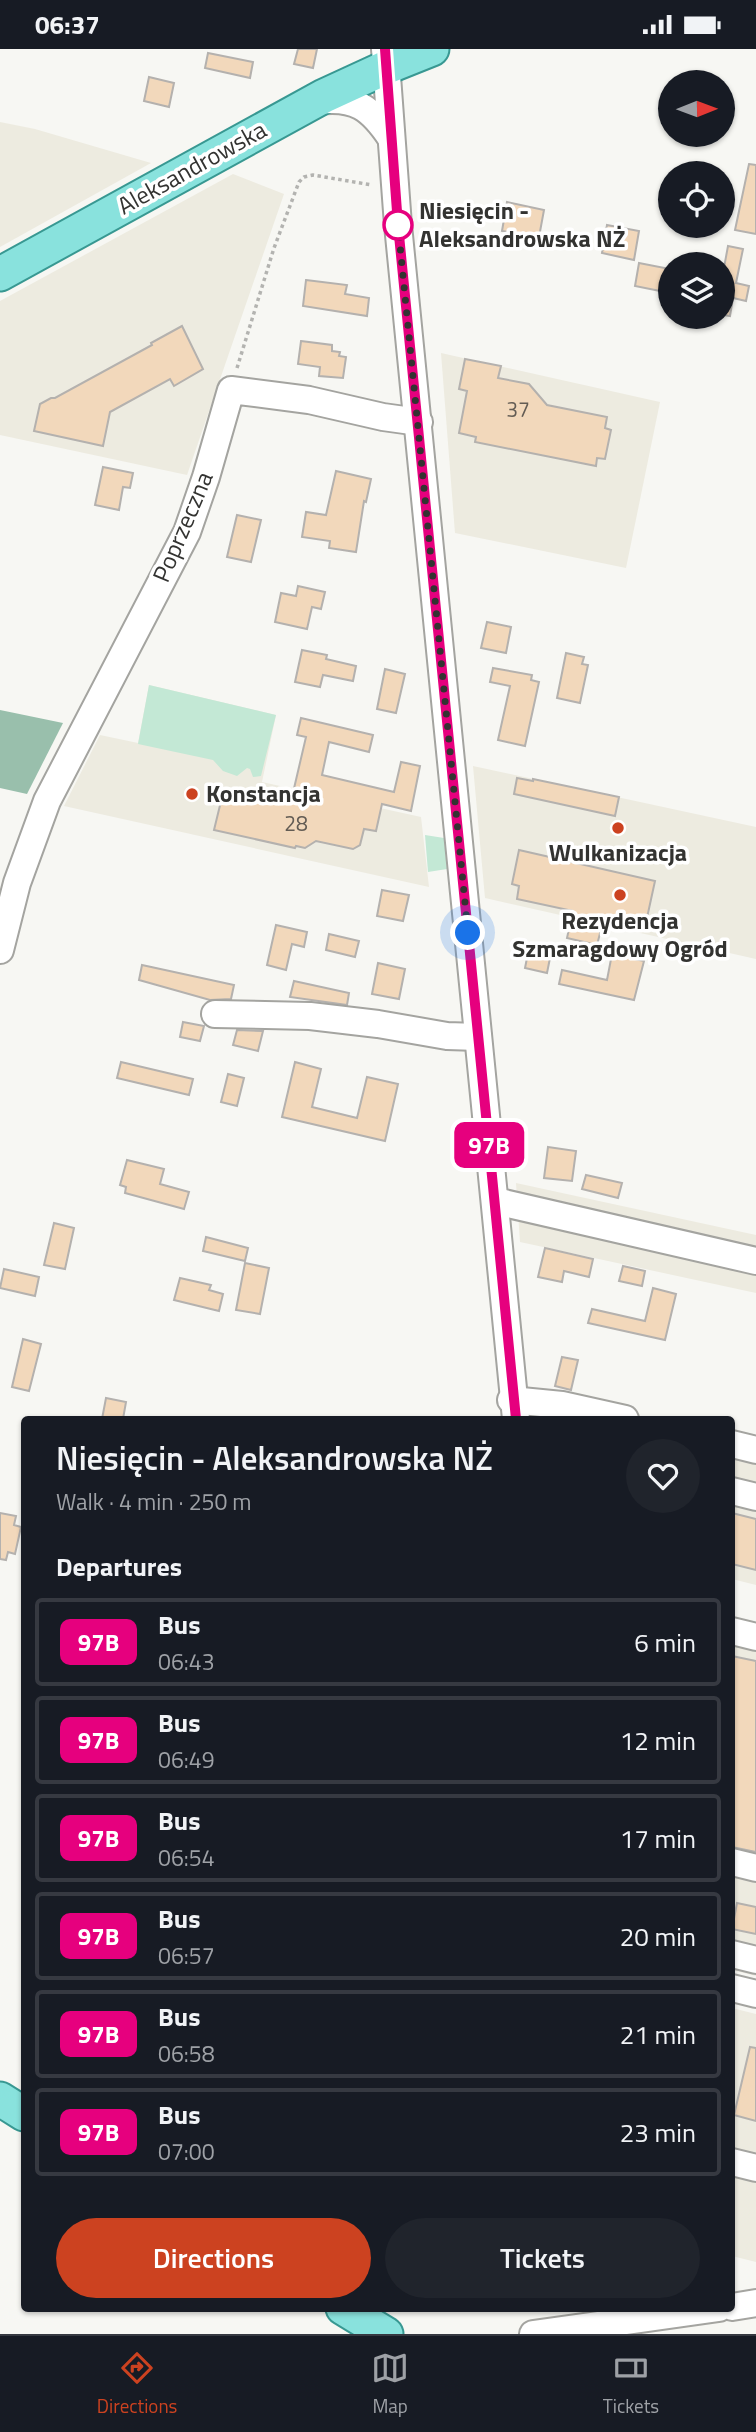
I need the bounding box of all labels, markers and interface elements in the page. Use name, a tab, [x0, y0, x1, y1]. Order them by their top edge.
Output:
text: 06:37	[35, 5, 100, 44]
north arrow	[658, 70, 735, 147]
map controls	[658, 70, 735, 329]
street label: Aleksandrowska	[110, 111, 273, 223]
button: locate	[658, 161, 735, 238]
place label: Niesięcin - Aleksandrowska NŻ	[419, 192, 625, 256]
marker: Niesięcin - Aleksandrowska NŻ	[383, 210, 413, 240]
button: layers	[658, 252, 735, 329]
house number: 37	[506, 393, 530, 425]
street label: Poprzeczna	[143, 466, 222, 588]
place label: Konstancja	[206, 775, 321, 811]
marker: Konstancja	[184, 786, 200, 802]
house number: 28	[284, 807, 308, 839]
marker: Wulkanizacja	[610, 820, 626, 836]
place label: Wulkanizacja	[549, 834, 687, 870]
marker: Rezydencja Szmaragdowy Ogród	[612, 887, 628, 903]
place label: Rezydencja Szmaragdowy Ogród	[512, 902, 728, 966]
your location	[450, 915, 485, 950]
line badge: 97B	[449, 1122, 529, 1168]
text: 97B	[468, 1127, 510, 1163]
text: Niesięcin - Aleksandrowska NŻ	[56, 1433, 493, 1483]
button: heart	[626, 1439, 700, 1513]
text: Walk · 4 min · 250 m	[56, 1484, 252, 1519]
text: Departures	[56, 1547, 182, 1586]
text: Bus	[158, 1605, 200, 1644]
text: 6 min	[634, 1623, 696, 1662]
text: 97B	[78, 1624, 119, 1660]
text: 06:43	[158, 1644, 215, 1679]
text: Bus	[158, 1703, 200, 1742]
text: 12 min	[620, 1721, 696, 1760]
text: 97B	[78, 1722, 119, 1758]
text: 06:49	[158, 1742, 215, 1777]
text: Bus	[158, 1801, 200, 1840]
text: 17 min	[620, 1819, 696, 1858]
text: 97B	[78, 1820, 119, 1856]
text: 06:54	[158, 1840, 215, 1875]
text: Bus	[158, 1899, 200, 1938]
text: 20 min	[620, 1917, 696, 1956]
text: 97B	[78, 1918, 119, 1954]
text: 06:57	[158, 1938, 215, 1973]
text: Bus	[158, 1997, 200, 2036]
text: 21 min	[620, 2015, 696, 2054]
text: 97B	[78, 2016, 119, 2052]
text: 06:58	[158, 2036, 215, 2071]
text: Bus	[158, 2095, 200, 2134]
text: 23 min	[620, 2113, 696, 2152]
text: 97B	[78, 2114, 119, 2150]
text: 07:00	[158, 2134, 215, 2169]
button: Directions	[56, 2218, 371, 2298]
button: Tickets	[385, 2218, 700, 2298]
tab: Directions	[97, 2349, 177, 2420]
tab: Map	[371, 2349, 409, 2420]
tab: Tickets	[603, 2349, 659, 2420]

